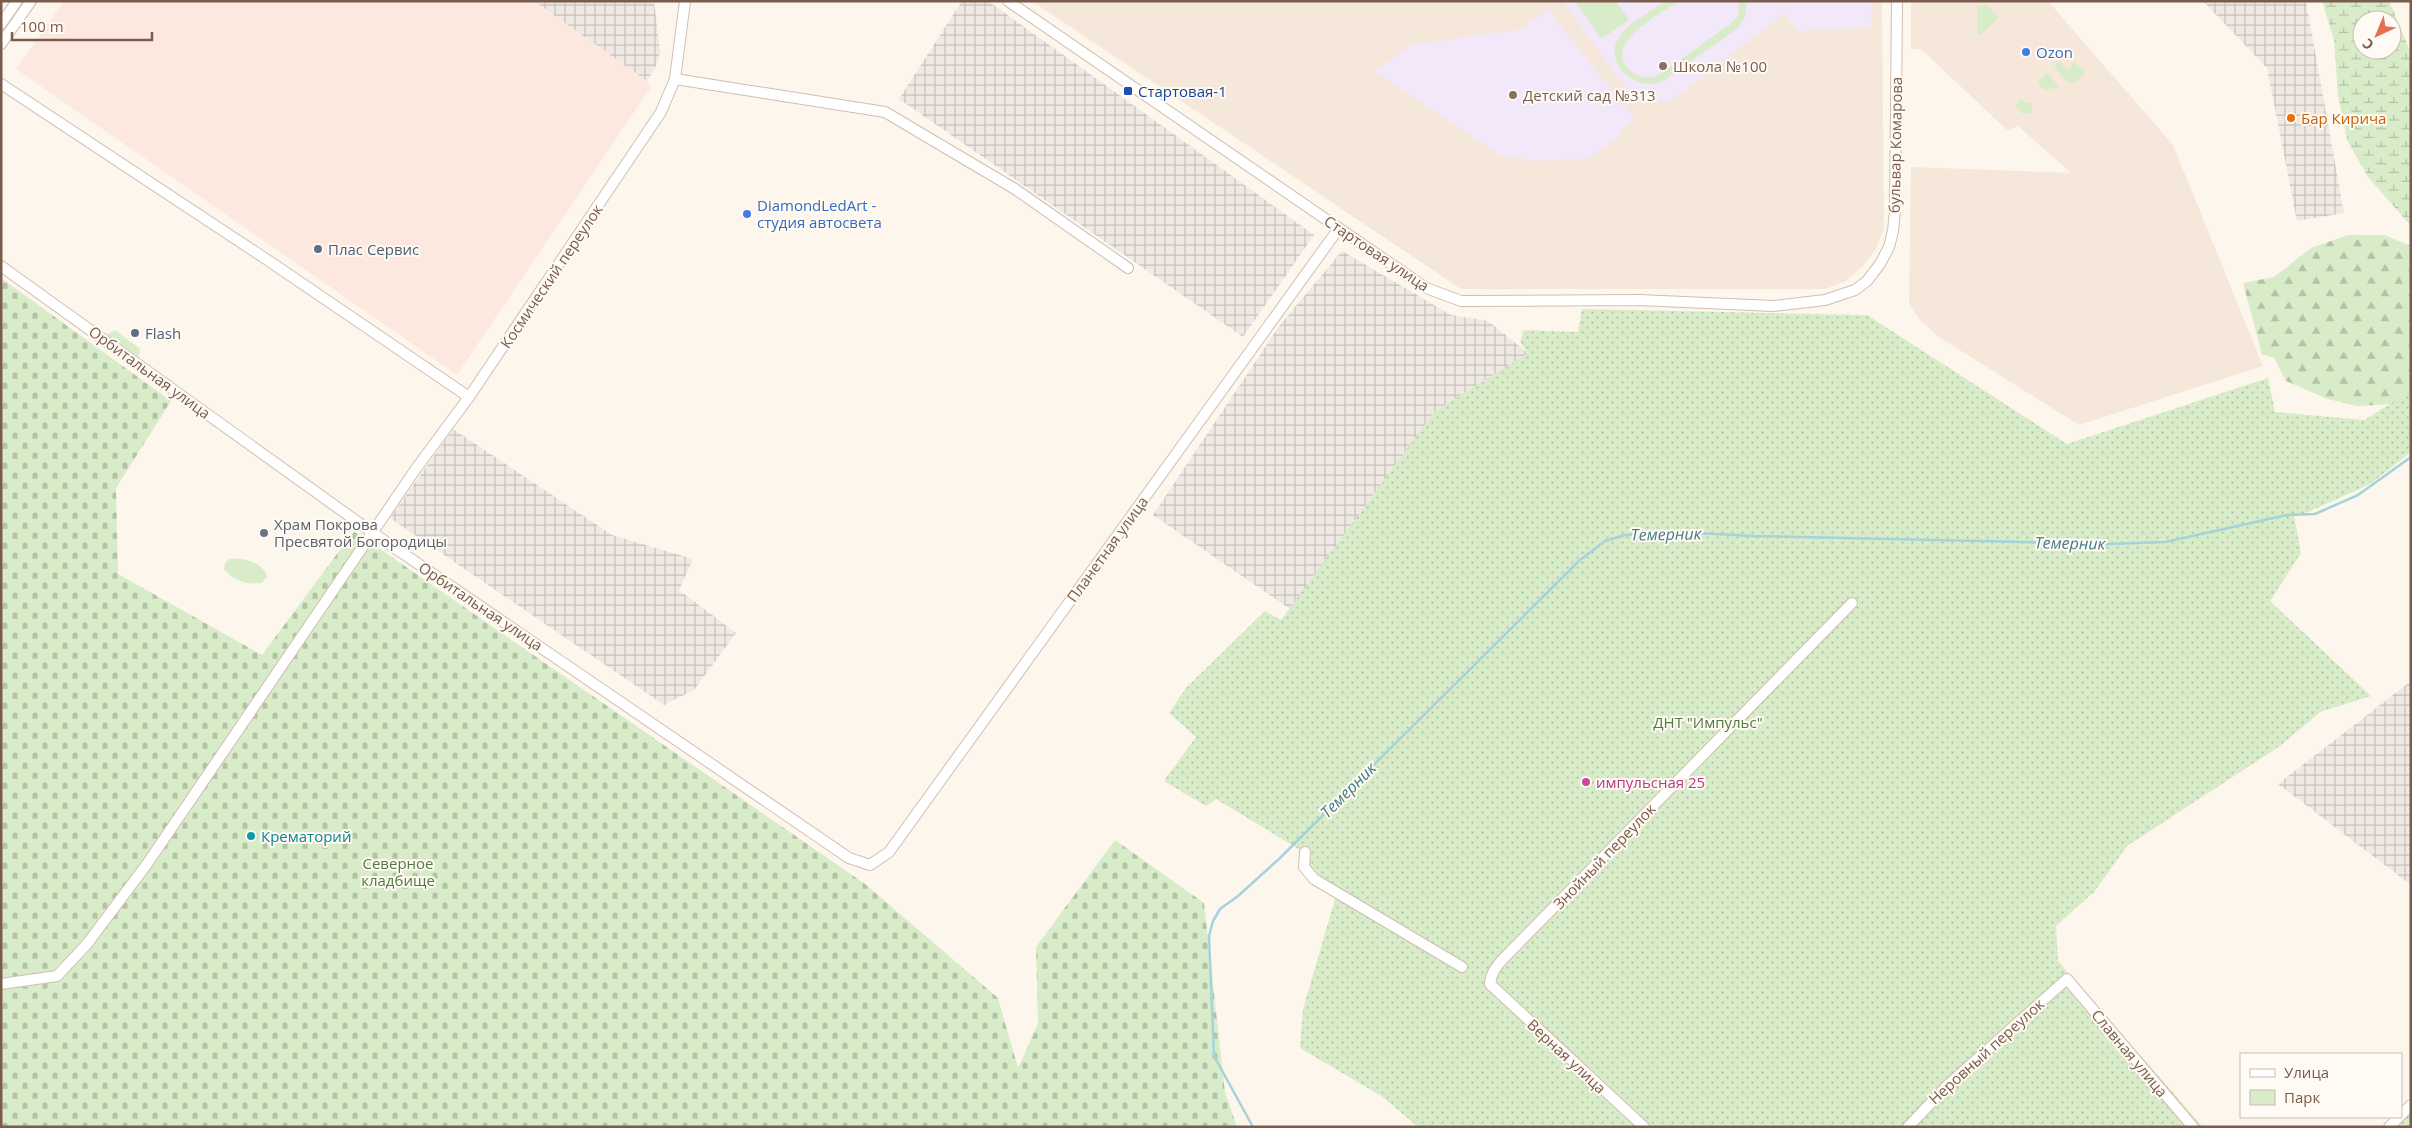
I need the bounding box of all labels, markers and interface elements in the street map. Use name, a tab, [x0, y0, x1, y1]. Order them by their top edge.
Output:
scale bar	[12, 10, 152, 42]
north arrow	[2352, 10, 2402, 60]
text: 100 m	[20, 16, 64, 36]
text: С	[2358, 35, 2377, 55]
place label: Ozon	[2036, 42, 2073, 62]
marker: Ozon	[2020, 46, 2032, 58]
place label: Школа №100	[1673, 56, 1767, 76]
marker: Школа №100	[1657, 60, 1669, 72]
street label: бульвар Комарова	[1884, 77, 1906, 213]
place label: Стартовая-1	[1138, 81, 1227, 101]
marker: Стартовая-1	[1122, 85, 1134, 97]
place label: Детский сад №313	[1523, 85, 1656, 105]
marker: Детский сад №313	[1507, 89, 1519, 101]
place label: Бар Кирича	[2301, 108, 2386, 128]
marker: Бар Кирича	[2285, 112, 2297, 124]
place label: DiamondLedArt - студия автосвета	[757, 195, 882, 232]
street label: Космический переулок	[495, 200, 607, 352]
marker: DiamondLedArt - студия автосвета	[741, 208, 753, 220]
street label: Стартовая улица	[1321, 210, 1433, 296]
place label: Плас Сервис	[328, 239, 419, 259]
marker: Плас Сервис	[312, 243, 324, 255]
street label: Орбитальная улица	[85, 321, 215, 423]
place label: Flash	[145, 323, 181, 343]
marker: Flash	[129, 327, 141, 339]
street label: Планетная улица	[1062, 492, 1152, 606]
place label: Храм Покрова Пресвятой Богородицы	[274, 514, 447, 551]
water label: Темерник	[1630, 522, 1703, 546]
marker: Храм Покрова Пресвятой Богородицы	[258, 527, 270, 539]
water label: Темерник	[2034, 531, 2107, 555]
street label: Орбитальная улица	[415, 557, 547, 655]
park label: ДНТ "Импульс"	[1653, 712, 1763, 732]
water label: Темерник	[1315, 756, 1382, 823]
place label: импульсная 25	[1596, 772, 1705, 792]
marker: импульсная 25	[1580, 776, 1592, 788]
street label: Знойный переулок	[1548, 799, 1660, 913]
place label: Крематорий	[261, 826, 351, 846]
marker: Крематорий	[245, 830, 257, 842]
park label: Северное кладбище	[361, 853, 435, 890]
street label: Неровный переулок	[1924, 994, 2048, 1108]
street label: Славная улица	[2088, 1005, 2172, 1101]
street label: Верная улица	[1523, 1014, 1611, 1098]
legend	[2240, 1053, 2402, 1118]
text: Улица	[2284, 1062, 2329, 1082]
text: Парк	[2284, 1087, 2320, 1107]

